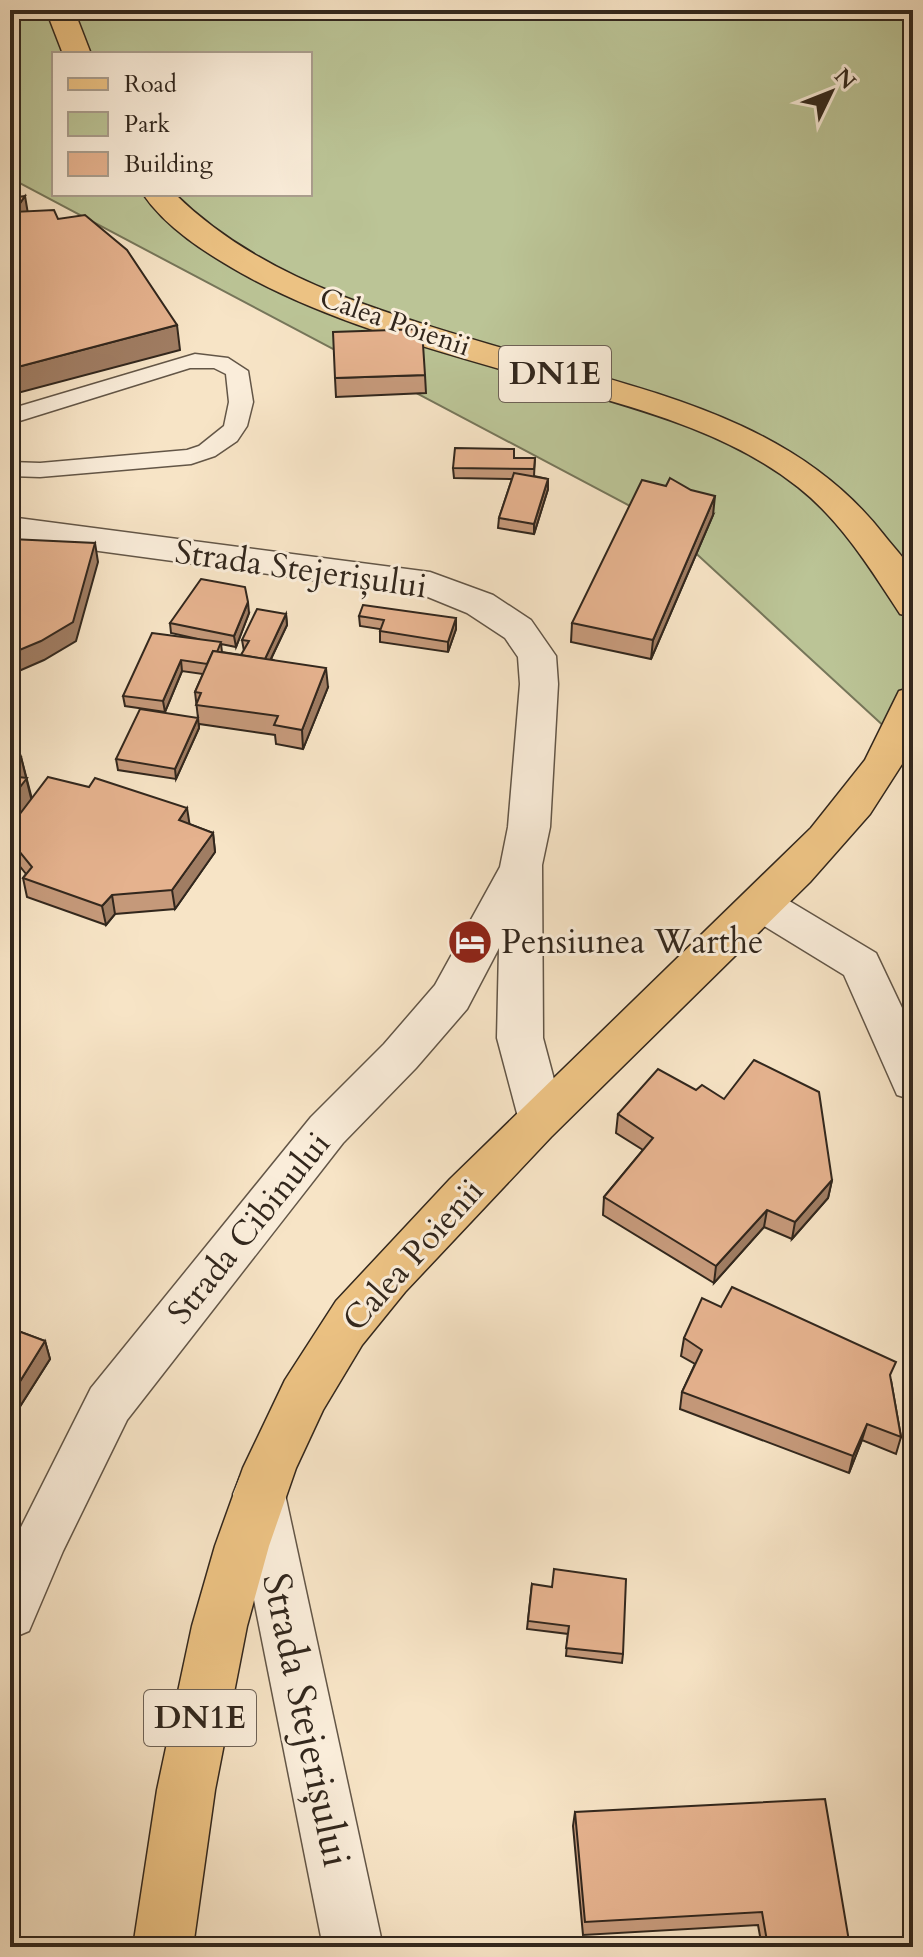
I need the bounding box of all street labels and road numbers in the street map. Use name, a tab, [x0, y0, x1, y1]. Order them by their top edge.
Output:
street label: Calea Poienii	[315, 278, 475, 366]
road number: DN1E	[499, 346, 611, 402]
street label: Strada Stejerișului	[172, 529, 430, 609]
street label: Strada Cibinului	[157, 1122, 341, 1334]
street label: Calea Poienii	[332, 1169, 494, 1341]
street label: Strada Stejerișului	[248, 1568, 364, 1872]
road number: DN1E	[144, 1690, 256, 1746]

